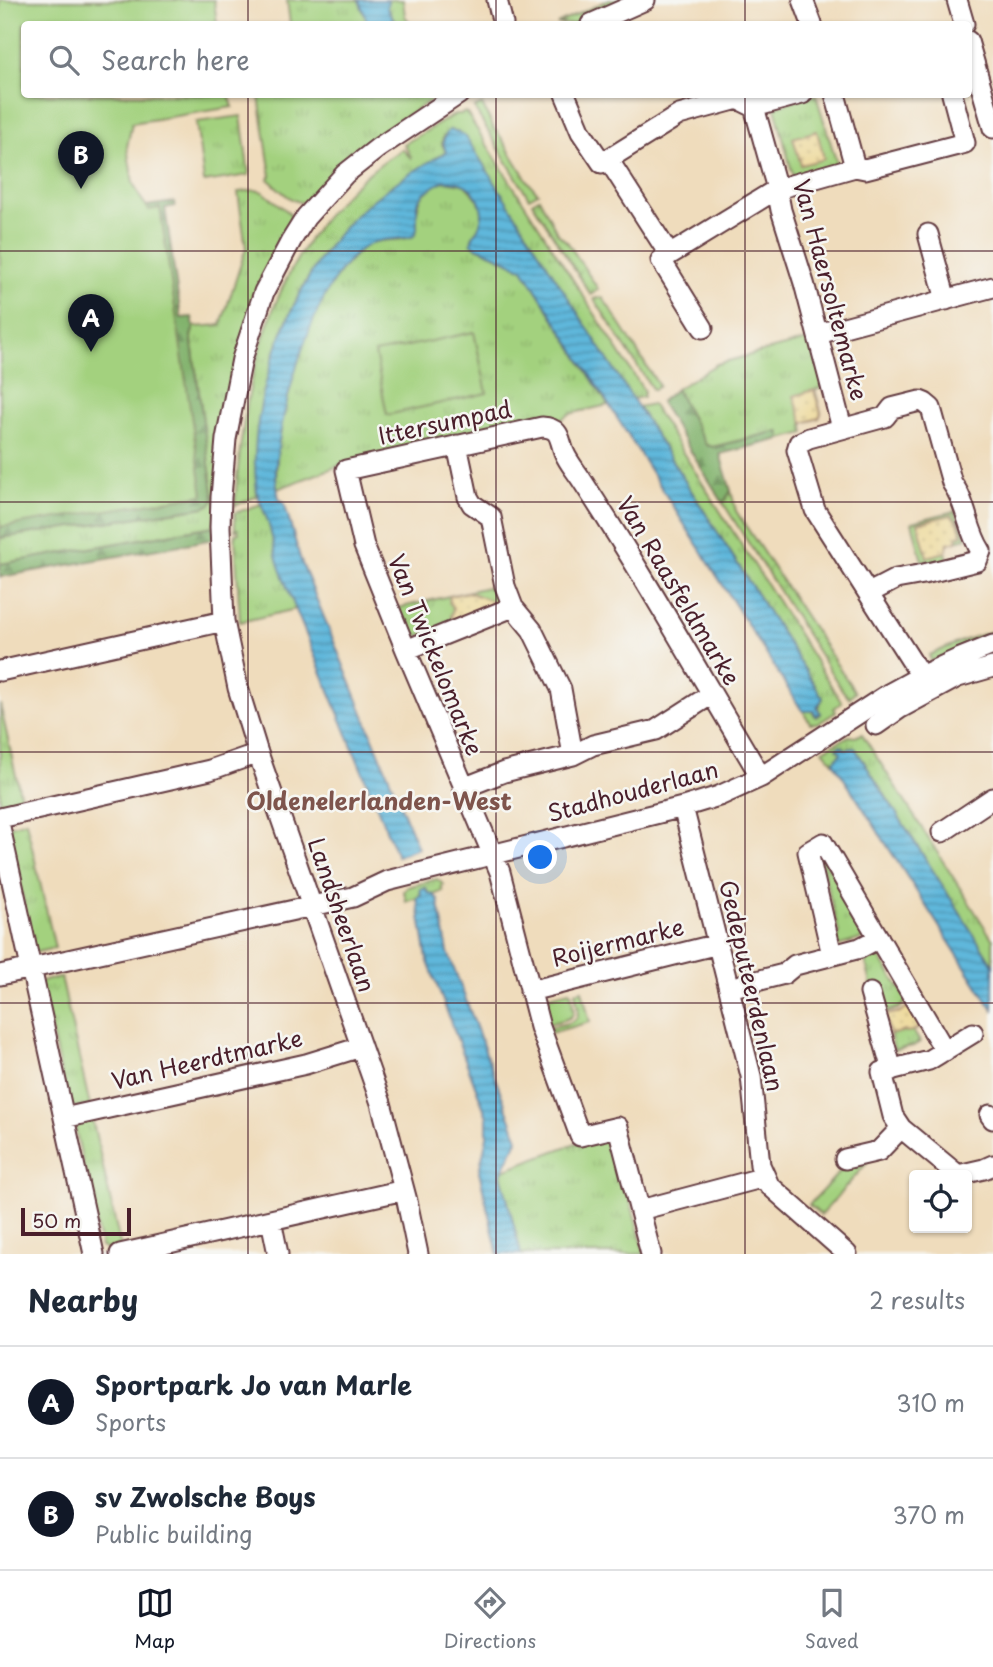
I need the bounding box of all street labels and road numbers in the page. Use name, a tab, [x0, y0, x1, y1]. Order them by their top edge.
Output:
street label: Van Haersoltemarke	[785, 175, 878, 404]
street label: Ittersumpad	[375, 390, 515, 453]
street label: Van Raasfeldmarke	[609, 489, 750, 692]
street label: Van Twickelomarke	[380, 548, 493, 760]
street label: Stadhouderlaan	[543, 751, 722, 830]
street label: Landsheerlaan	[300, 833, 385, 996]
street label: Gedeputeerdenlaan	[711, 876, 794, 1095]
street label: Roijermarke	[548, 908, 687, 975]
street label: Van Heerdtmarke	[108, 1020, 306, 1098]

